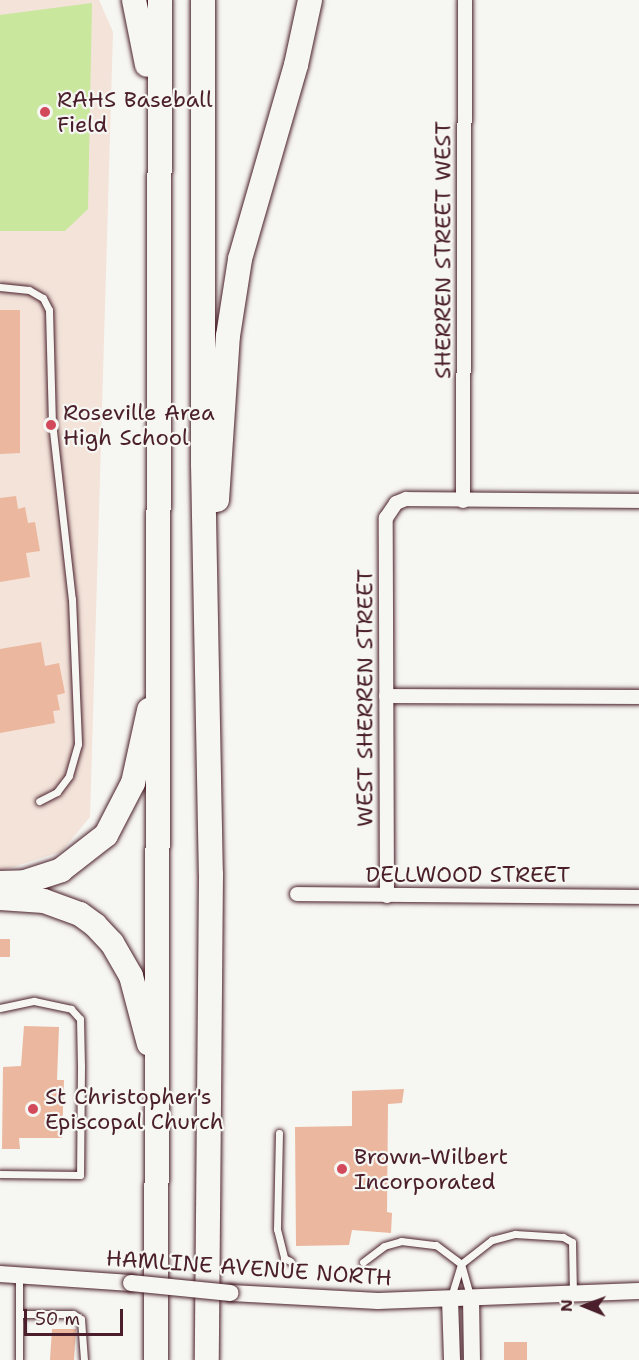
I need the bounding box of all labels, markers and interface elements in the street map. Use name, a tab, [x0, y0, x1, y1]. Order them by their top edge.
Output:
place label: RAHS Baseball Field	[57, 86, 213, 138]
marker: RAHS Baseball Field	[38, 105, 52, 119]
street label: SHERREN STREET WEST	[430, 121, 456, 379]
place label: Roseville Area High School	[63, 399, 215, 451]
marker: Roseville Area High School	[44, 418, 58, 432]
street label: WEST SHERREN STREET	[352, 569, 378, 827]
street label: DELLWOOD STREET	[366, 862, 570, 888]
place label: St Christopher's Episcopal Church	[45, 1083, 223, 1134]
marker: St Christopher's Episcopal Church	[26, 1102, 40, 1116]
place label: Brown-Wilbert Incorporated	[354, 1143, 508, 1194]
marker: Brown-Wilbert Incorporated	[335, 1162, 349, 1176]
street label: HAMLINE AVENUE NORTH	[105, 1245, 393, 1291]
north arrow	[555, 1276, 615, 1336]
scale bar	[27, 1297, 126, 1335]
text: N	[556, 1299, 577, 1312]
text: 50 m	[35, 1307, 80, 1331]

